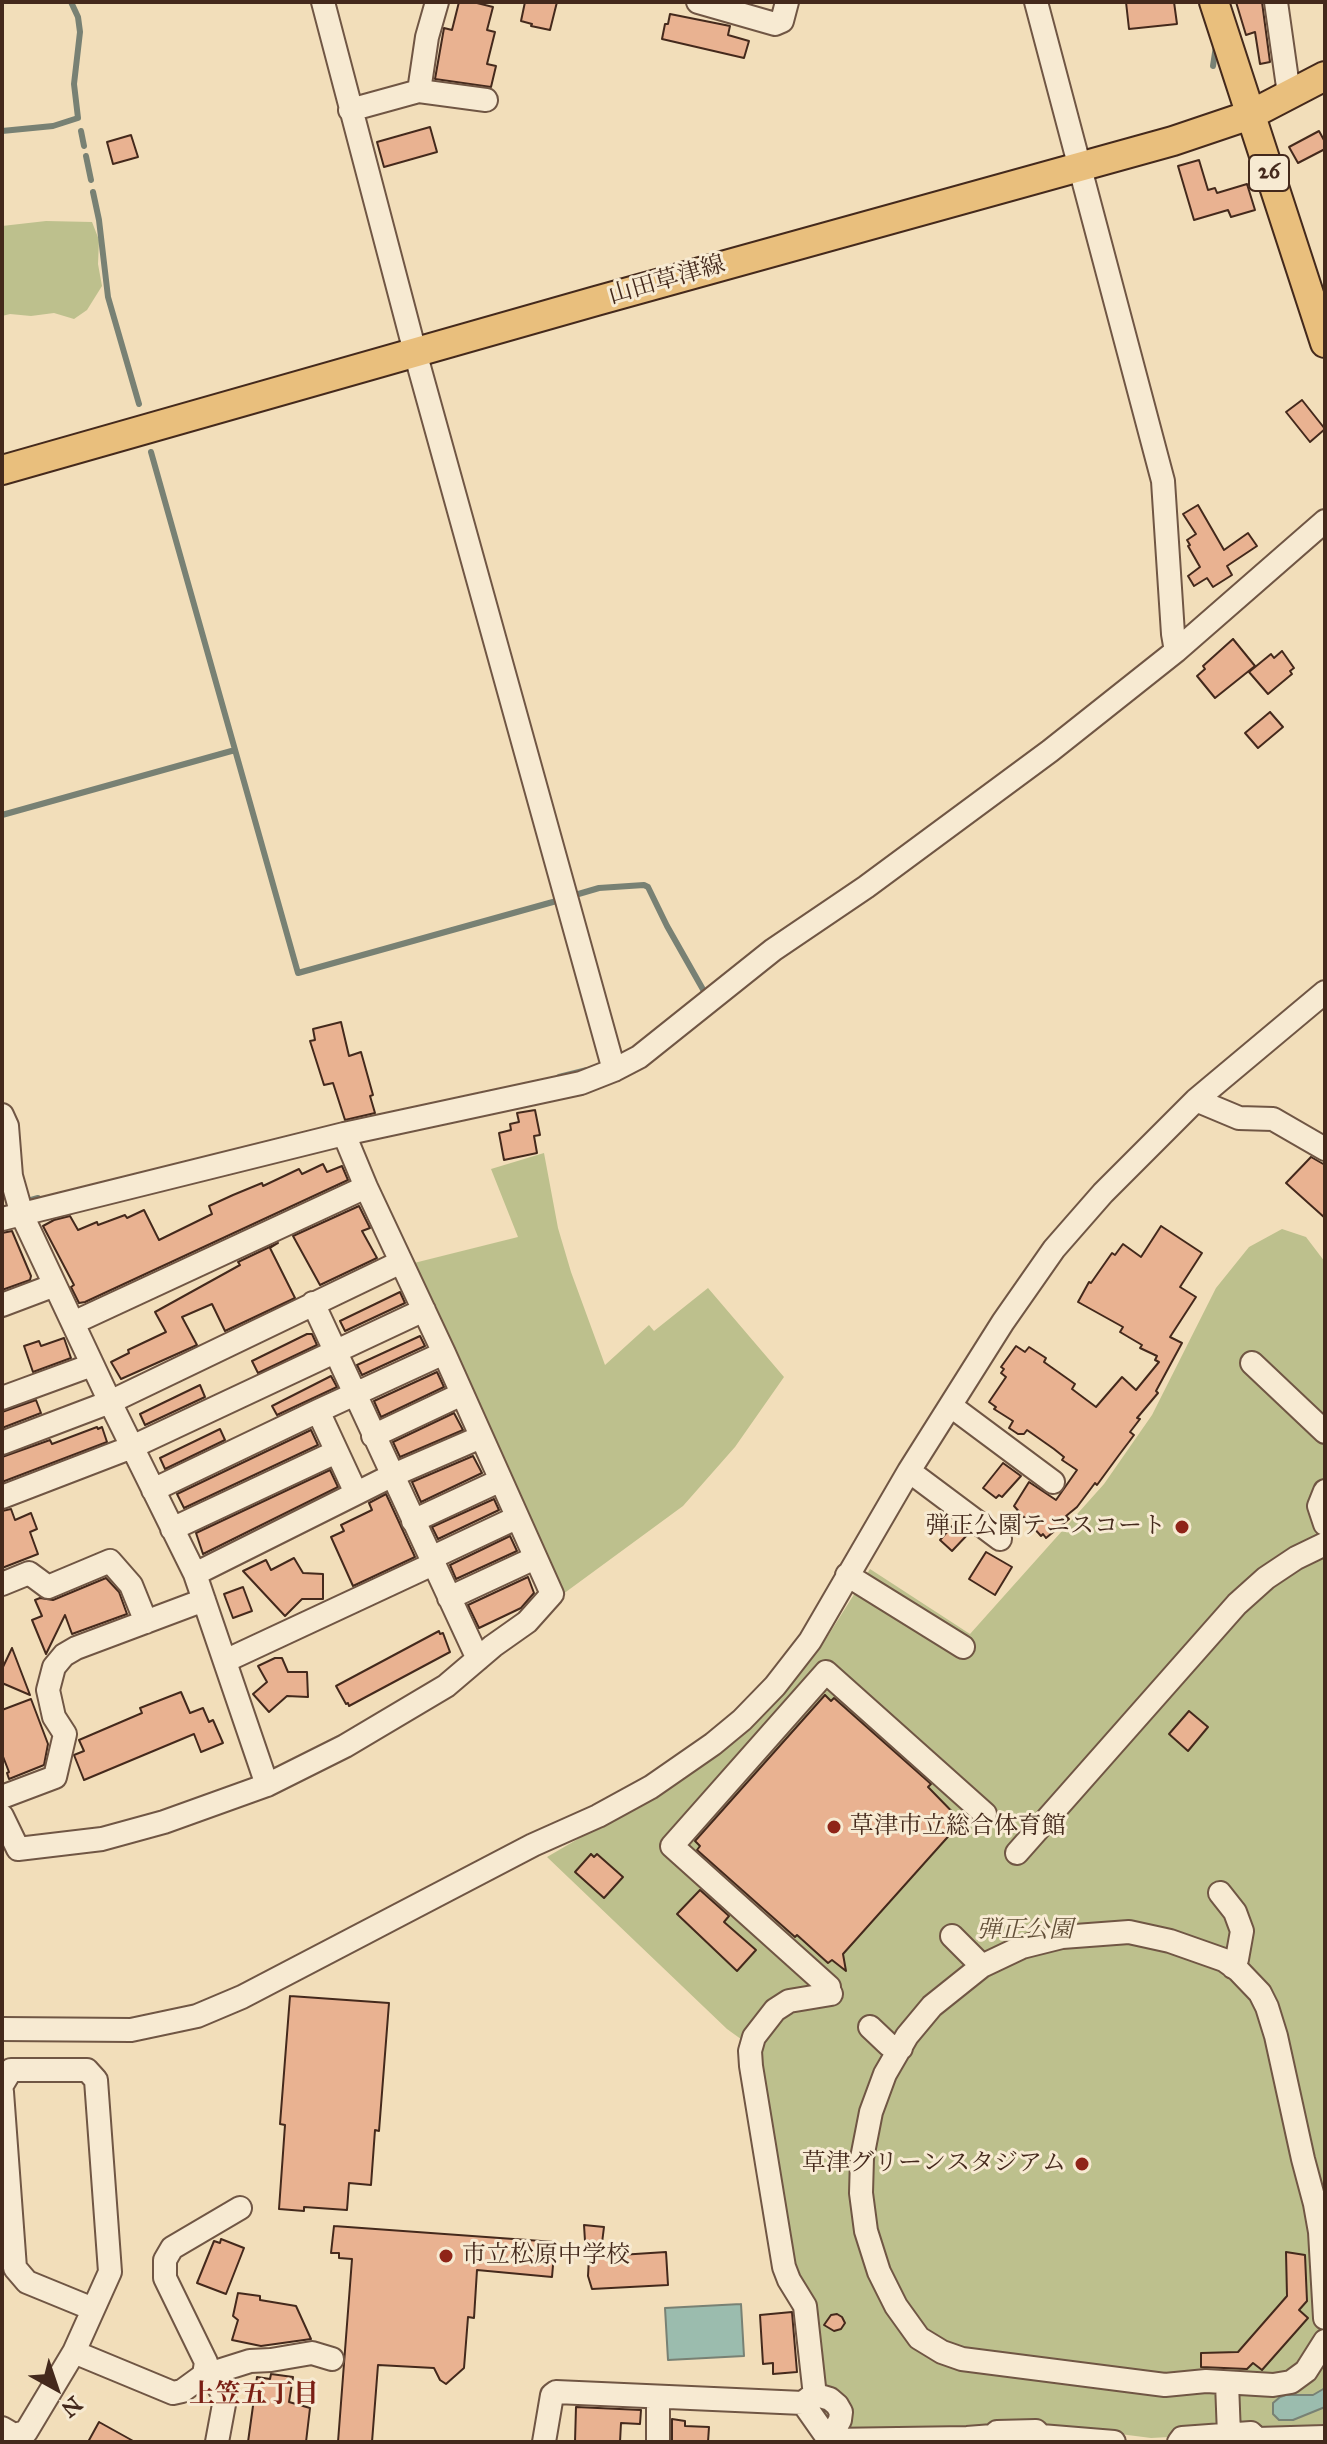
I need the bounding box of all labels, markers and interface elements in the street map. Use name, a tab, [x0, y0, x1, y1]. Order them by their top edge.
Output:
road number: 26	[1249, 155, 1289, 191]
street label: 山田草津線	[605, 251, 729, 311]
place label: 弾正公園テニスコート	[926, 1513, 1166, 1541]
marker: 弾正公園テニスコート	[1173, 1518, 1191, 1536]
place label: 草津市立総合体育館	[850, 1813, 1066, 1841]
marker: 草津市立総合体育館	[825, 1818, 843, 1836]
park label: 弾正公園	[977, 1917, 1073, 1945]
place label: 草津グリーンスタジアム	[802, 2150, 1066, 2178]
marker: 草津グリーンスタジアム	[1073, 2155, 1091, 2173]
place label: 市立松原中学校	[462, 2242, 630, 2270]
marker: 市立松原中学校	[437, 2247, 455, 2265]
north arrow	[16, 2348, 96, 2428]
district label: 上笠五丁目	[189, 2380, 319, 2412]
text: N	[56, 2390, 88, 2423]

